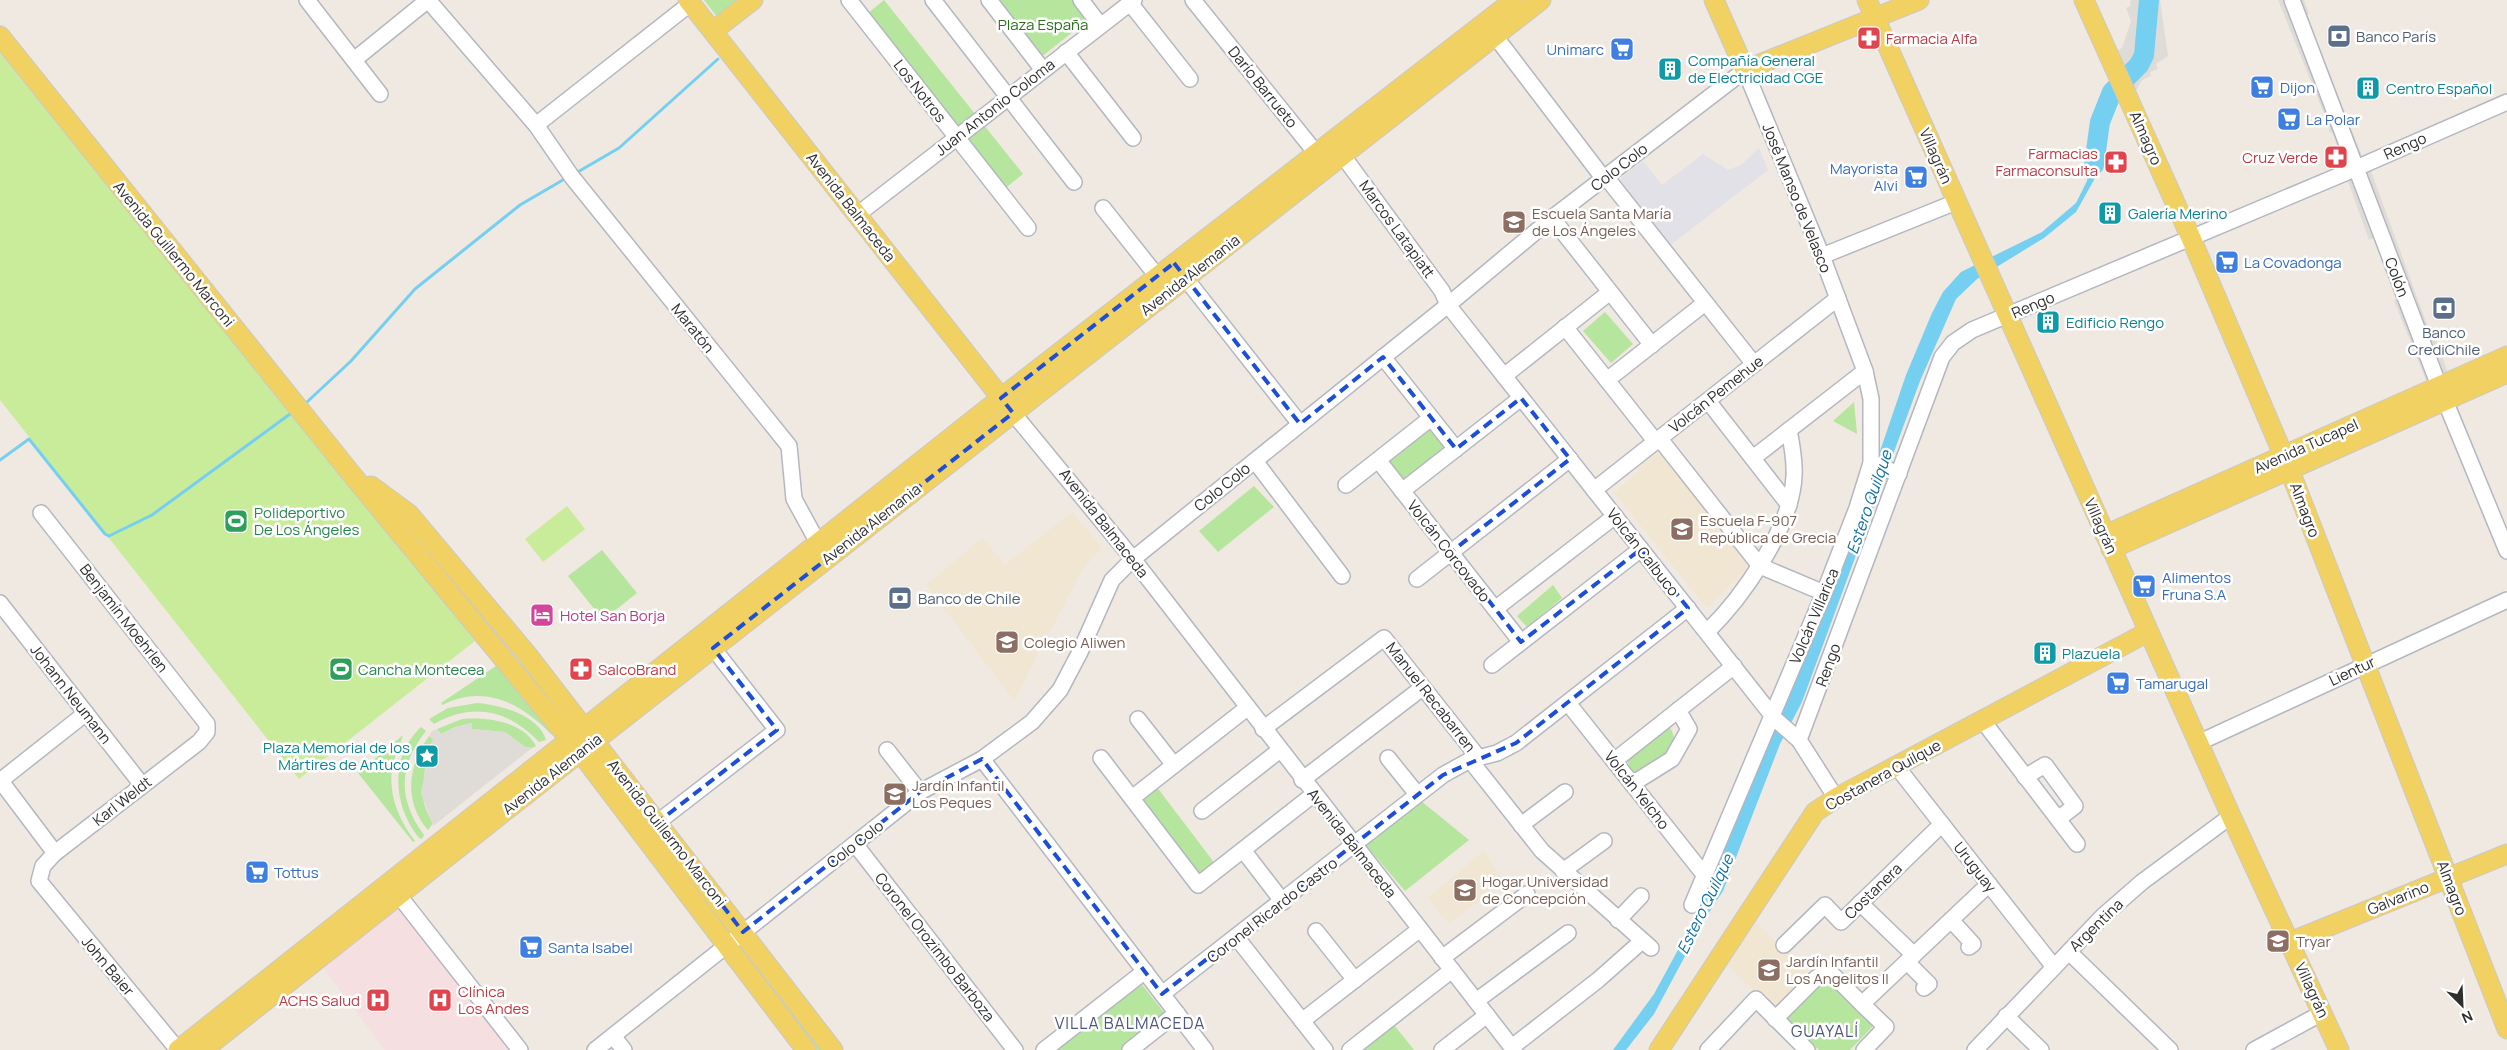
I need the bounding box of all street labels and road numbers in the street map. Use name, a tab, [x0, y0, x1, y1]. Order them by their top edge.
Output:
street label: Darío Barrueto	[1223, 42, 1303, 132]
street label: Juan Antonio Coloma	[931, 54, 1059, 160]
street label: Los Notros	[889, 55, 951, 127]
street label: Almagro	[2125, 108, 2167, 168]
street label: José Manso de Velasco	[1757, 120, 1837, 276]
street label: Villagrán	[1914, 125, 1958, 187]
street label: Rengo	[2380, 127, 2430, 165]
street label: Colo Colo	[1586, 138, 1652, 196]
street label: Avenida Balmaceda	[802, 148, 900, 266]
street label: Marcos Latapiatt	[1354, 176, 1440, 282]
street label: Avenida Guillermo Marconi	[109, 177, 239, 331]
street label: Avenida Alemania	[1136, 230, 1244, 320]
street label: Colón	[2380, 254, 2414, 300]
street label: Rengo	[2008, 287, 2058, 323]
street label: Maratón	[667, 299, 719, 357]
street label: Volcán Pemehue	[1664, 350, 1768, 438]
street label: Avenida Tucapel	[2250, 414, 2362, 478]
street label: Colo Colo	[1189, 458, 1255, 516]
street label: Avenida Balmaceda	[1055, 464, 1153, 582]
street label: Avenida Alemania	[817, 479, 925, 569]
street label: Almagro	[2285, 480, 2325, 541]
street label: Villagrán	[2079, 495, 2123, 557]
street label: Volcán Corcovado	[1403, 496, 1495, 606]
street label: Volcán Calbuco	[1602, 504, 1684, 600]
street label: Benjamín Moehrlen	[75, 559, 173, 677]
street label: Volcán Villarica	[1784, 565, 1844, 667]
street label: Manuel Recabarren	[1381, 638, 1481, 756]
street label: Johann Neumann	[26, 640, 116, 748]
street label: Rengo	[1810, 640, 1846, 690]
street label: Lientur	[2325, 651, 2379, 691]
street label: Avenida Alemania	[498, 729, 606, 819]
street label: Costanera Quilque	[1821, 734, 1945, 815]
street label: Volcán Yelcho	[1600, 746, 1674, 834]
street label: Avenida Guillermo Marconi	[603, 755, 731, 911]
street label: Karl Weldt	[88, 771, 156, 831]
street label: Avenida Balmaceda	[1303, 784, 1401, 902]
street label: Colo Colo	[822, 815, 888, 873]
street label: Uruguay	[1949, 838, 2001, 897]
street label: Coronel Ricardo Castro	[1202, 852, 1342, 968]
street label: Costanera	[1840, 858, 1906, 924]
street label: Almagro	[2432, 858, 2472, 919]
street label: Coronel Orozimbo Barboza	[870, 868, 1000, 1026]
street label: Galvarino	[2364, 876, 2432, 920]
street label: Argentina	[2064, 894, 2128, 956]
street label: John Baier	[77, 932, 140, 1001]
street label: Villagrán	[2290, 959, 2334, 1021]

